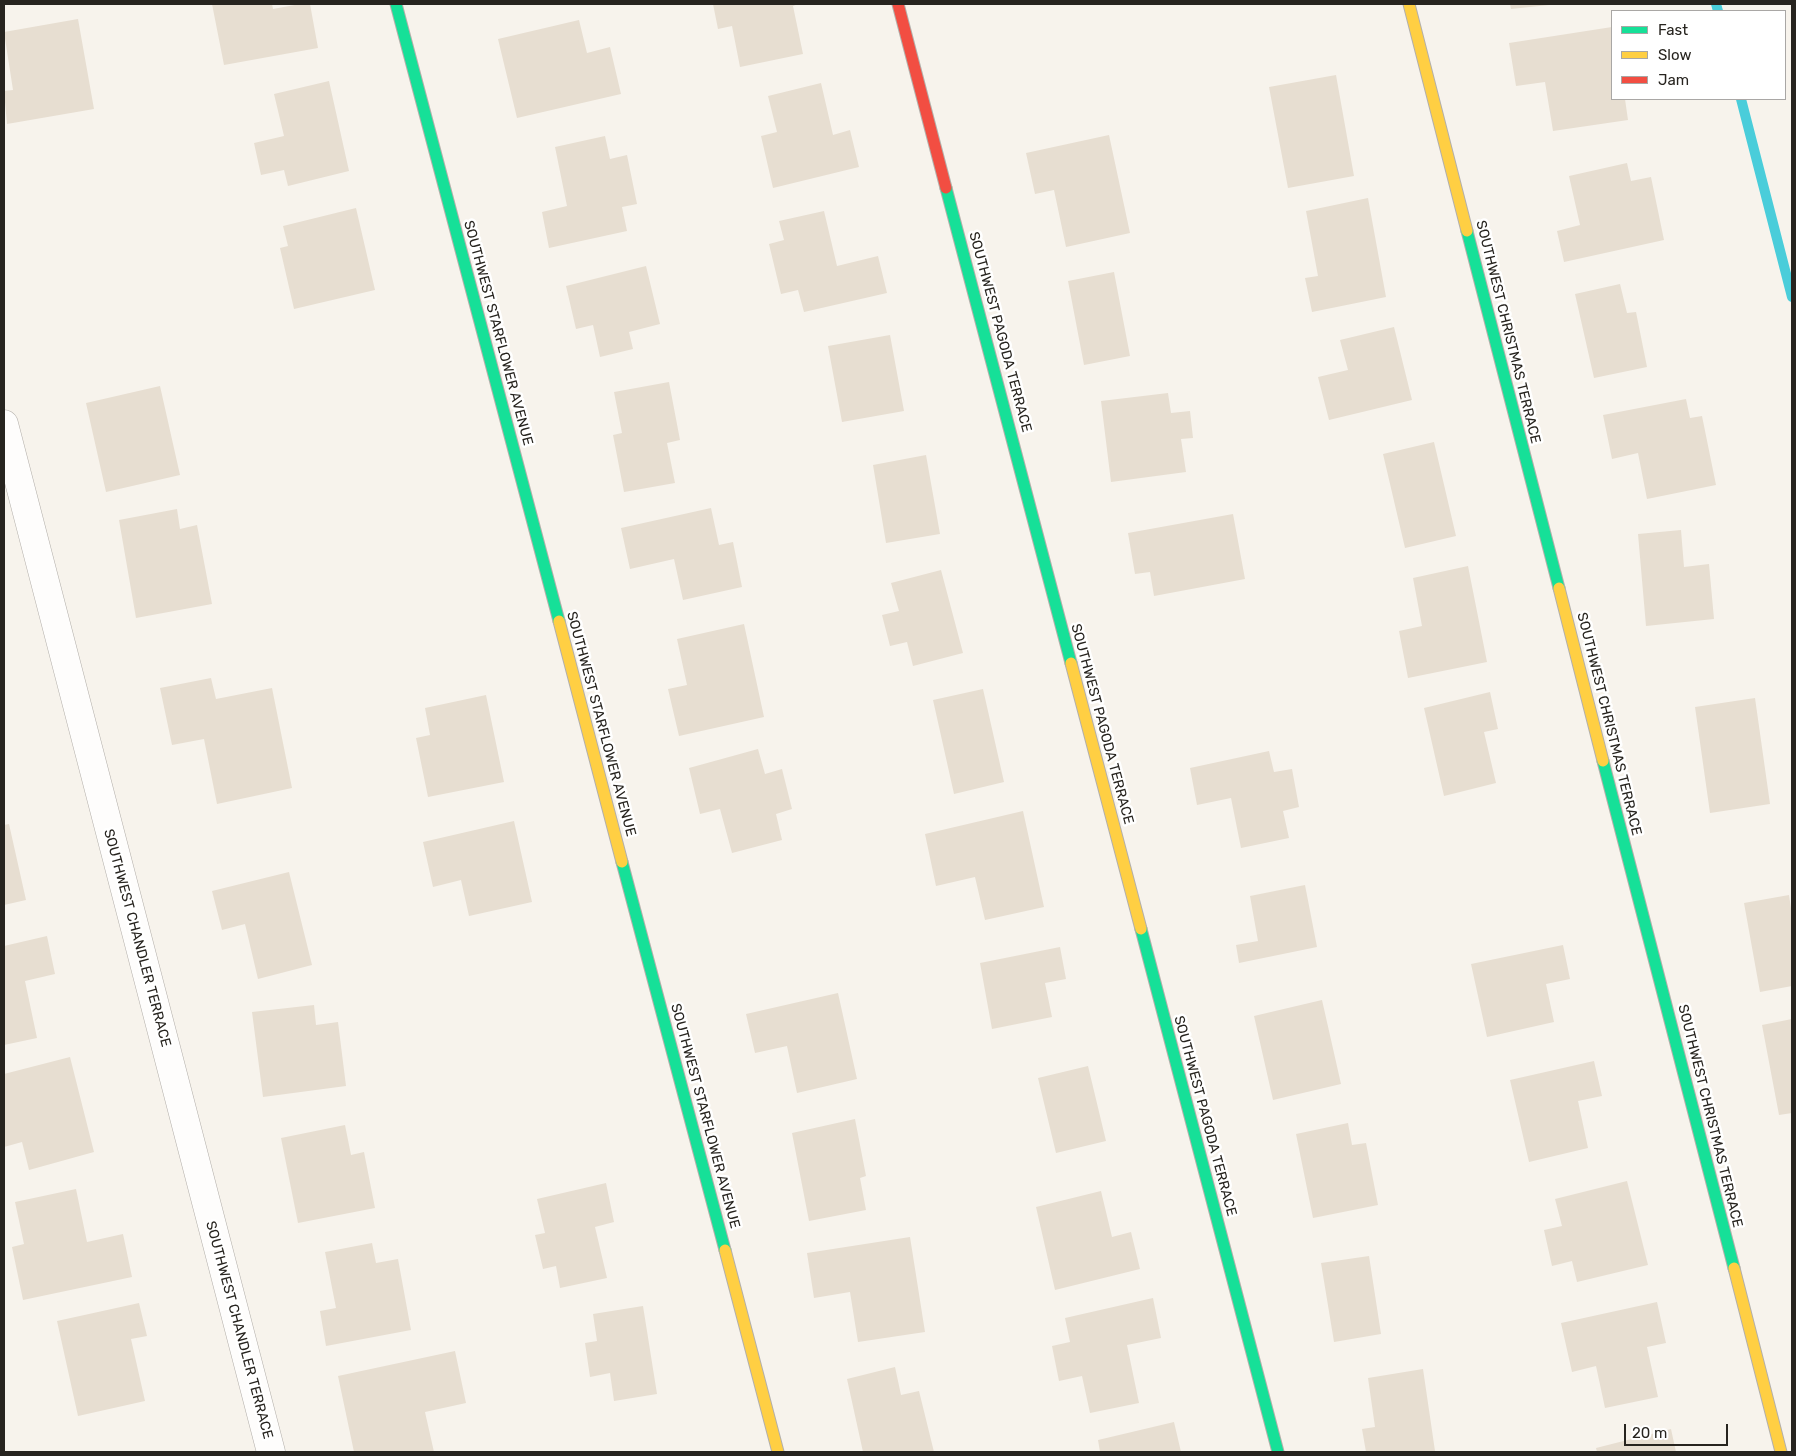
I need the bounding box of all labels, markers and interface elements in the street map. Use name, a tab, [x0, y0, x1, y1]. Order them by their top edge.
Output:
legend	[1611, 10, 1786, 100]
text: Fast	[1658, 21, 1688, 39]
text: Slow	[1658, 46, 1691, 64]
text: Jam	[1658, 71, 1689, 89]
street label: SOUTHWEST STARFLOWER AVENUE	[460, 219, 536, 447]
street label: SOUTHWEST CHRISTMAS TERRACE	[1472, 219, 1544, 445]
street label: SOUTHWEST PAGODA TERRACE	[965, 230, 1035, 434]
street label: SOUTHWEST STARFLOWER AVENUE	[563, 610, 639, 838]
street label: SOUTHWEST CHRISTMAS TERRACE	[1573, 611, 1645, 837]
street label: SOUTHWEST PAGODA TERRACE	[1067, 622, 1137, 826]
street label: SOUTHWEST CHANDLER TERRACE	[100, 827, 174, 1049]
street label: SOUTHWEST STARFLOWER AVENUE	[667, 1002, 743, 1230]
street label: SOUTHWEST CHRISTMAS TERRACE	[1674, 1003, 1746, 1229]
street label: SOUTHWEST PAGODA TERRACE	[1170, 1014, 1240, 1218]
street label: SOUTHWEST CHANDLER TERRACE	[202, 1219, 276, 1441]
scale bar	[1626, 1414, 1730, 1446]
text: 20 m	[1632, 1424, 1667, 1442]

